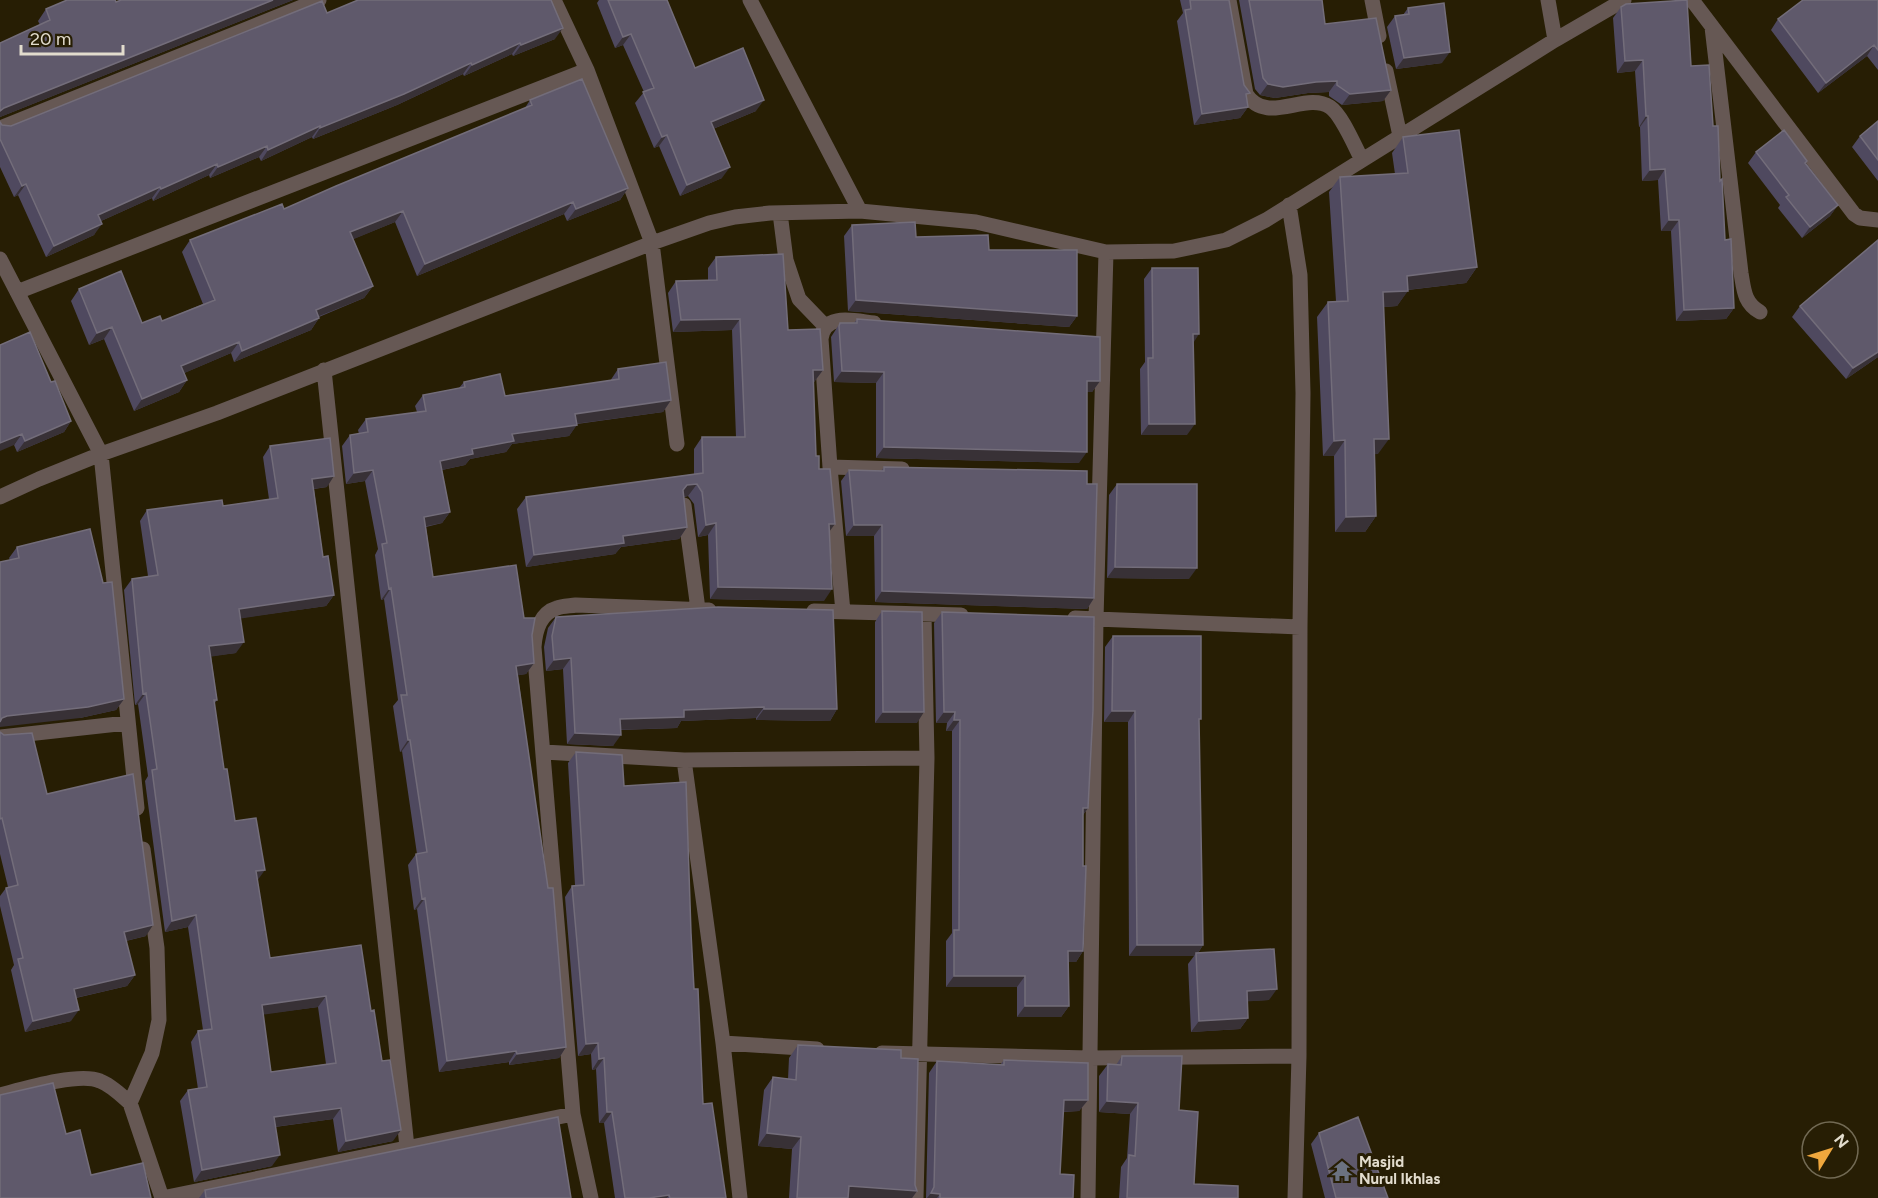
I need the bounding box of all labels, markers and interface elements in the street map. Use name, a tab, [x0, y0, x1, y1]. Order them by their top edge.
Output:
scale bar	[21, 18, 123, 56]
text: 20 m	[30, 28, 71, 50]
north arrow	[1800, 1120, 1860, 1180]
text: N	[1830, 1130, 1853, 1152]
place label: Masjid Nurul Ikhlas	[1359, 1153, 1440, 1188]
temple icon: Masjid Nurul Ikhlas	[1330, 1159, 1354, 1183]

